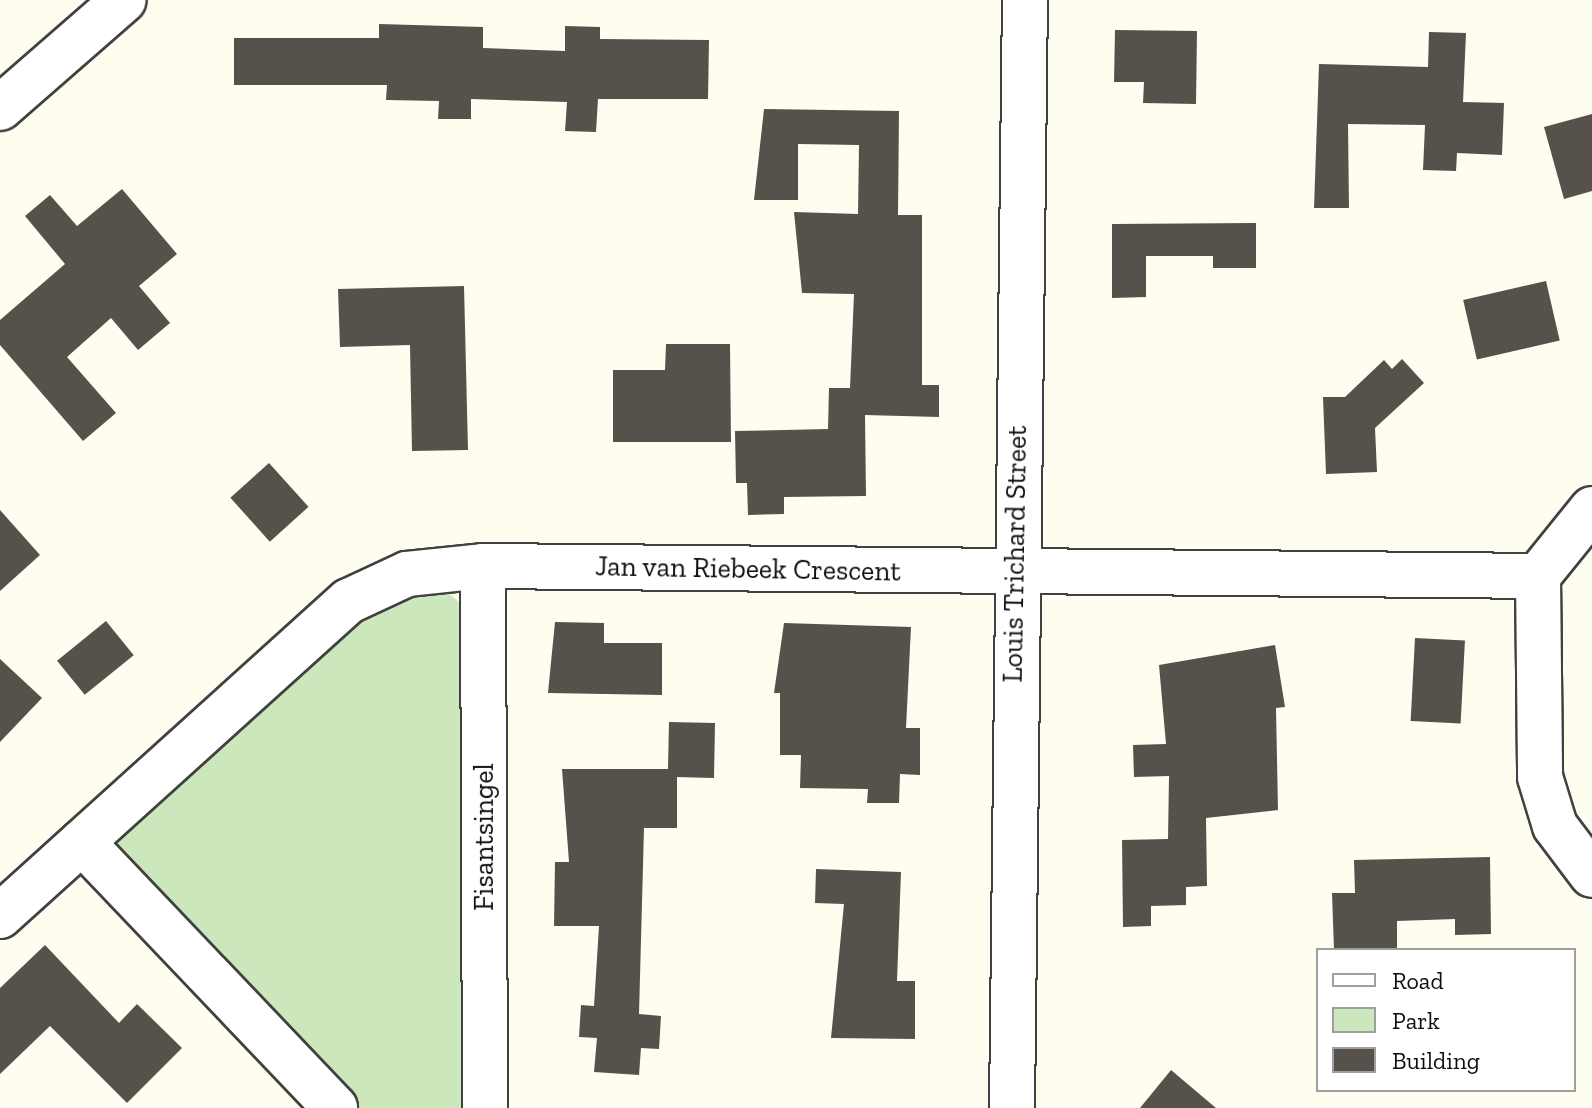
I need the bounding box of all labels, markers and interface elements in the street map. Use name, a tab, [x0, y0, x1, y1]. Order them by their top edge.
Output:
street label: Louis Trichard Street	[996, 425, 1034, 683]
street label: Jan van Riebeek Crescent	[595, 550, 901, 588]
street label: Fisantsingel	[467, 763, 501, 911]
legend	[1316, 948, 1576, 1092]
text: Road	[1392, 966, 1444, 995]
text: Park	[1392, 1006, 1440, 1035]
text: Building	[1392, 1046, 1480, 1075]

